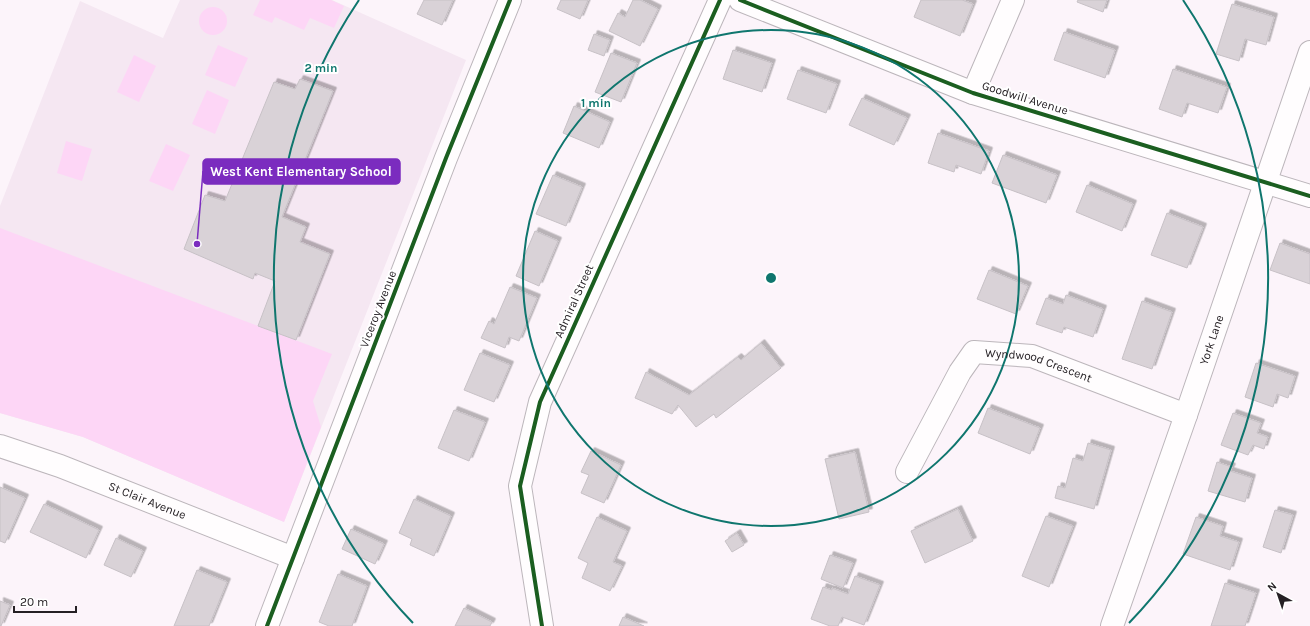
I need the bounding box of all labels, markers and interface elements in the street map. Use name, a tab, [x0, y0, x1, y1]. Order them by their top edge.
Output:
text: 2 min	[304, 61, 338, 75]
street label: Goodwill Avenue	[980, 78, 1070, 118]
text: 1 min	[581, 96, 611, 110]
callout: West Kent Elementary School	[203, 159, 400, 184]
text: West Kent Elementary School	[210, 164, 392, 179]
street label: Admiral Street	[552, 262, 597, 340]
street label: Viceroy Avenue	[357, 268, 399, 350]
centre of rings	[764, 271, 778, 285]
street label: York Lane	[1197, 313, 1227, 367]
street label: Wyndwood Crescent	[984, 346, 1094, 385]
street label: St Clair Avenue	[106, 479, 188, 522]
north arrow	[1258, 574, 1298, 614]
text: N	[1265, 579, 1279, 594]
scale bar	[14, 588, 76, 614]
text: 20 m	[20, 595, 48, 609]

